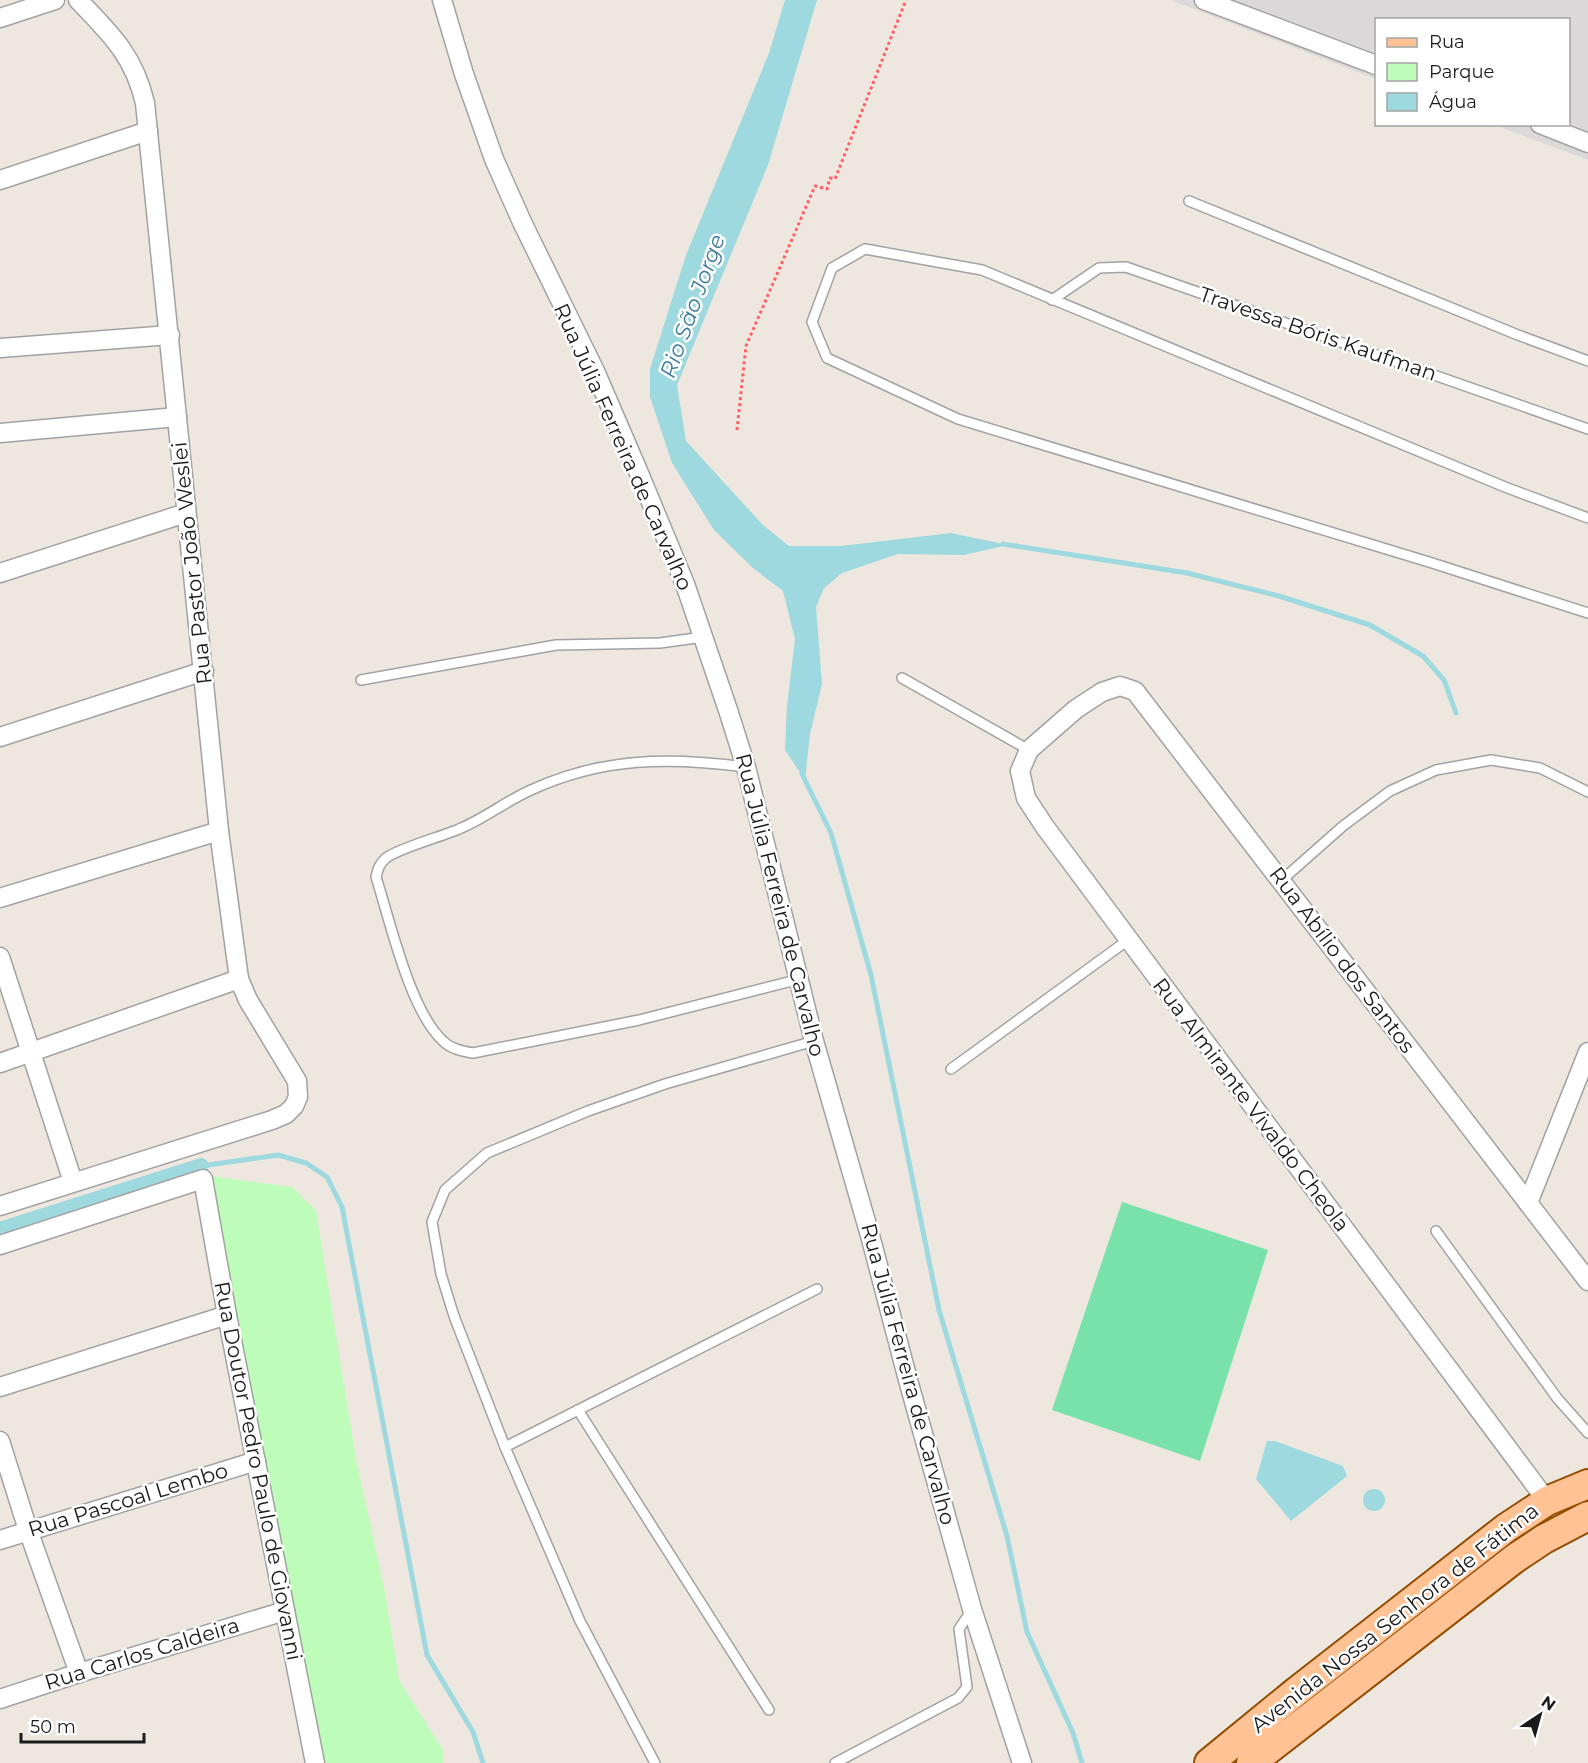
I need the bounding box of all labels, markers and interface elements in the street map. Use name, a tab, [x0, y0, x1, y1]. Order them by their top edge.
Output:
legend	[1375, 18, 1570, 126]
text: Rua	[1429, 31, 1465, 53]
text: Parque	[1429, 61, 1495, 83]
text: Água	[1429, 91, 1477, 113]
water label: Rio São Jorge	[654, 231, 731, 382]
street label: Travessa Bóris Kaufman	[1196, 281, 1440, 386]
street label: Rua Júlia Ferreira de Carvalho	[549, 299, 698, 594]
street label: Rua Pastor João Weslei	[166, 441, 217, 685]
street label: Rua Júlia Ferreira de Carvalho	[731, 751, 830, 1059]
street label: Rua Abílio dos Santos	[1264, 862, 1420, 1058]
street label: Rua Almirante Vivaldo Cheola	[1148, 973, 1355, 1236]
street label: Rua Júlia Ferreira de Carvalho	[856, 1220, 961, 1528]
street label: Rua Doutor Pedro Paulo de Giovanni	[209, 1279, 308, 1663]
street label: Rua Pascoal Lembo	[25, 1457, 231, 1542]
street label: Avenida Nossa Senhora de Fátima	[1246, 1498, 1543, 1738]
street label: Rua Carlos Caldeira	[41, 1612, 242, 1695]
north arrow	[1510, 1685, 1570, 1745]
text: N	[1538, 1692, 1559, 1715]
scale bar	[21, 1706, 144, 1744]
text: 50 m	[30, 1716, 76, 1738]

